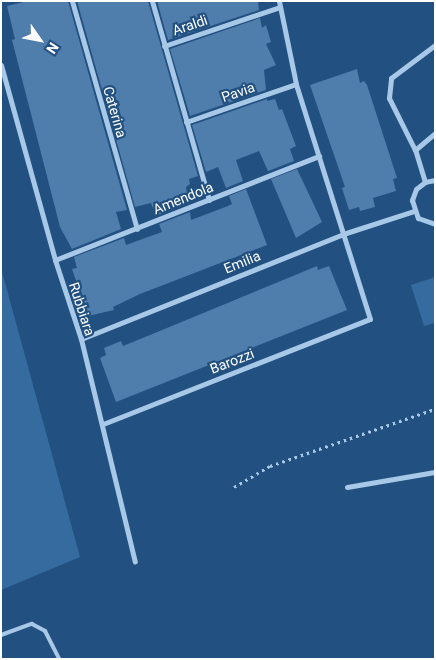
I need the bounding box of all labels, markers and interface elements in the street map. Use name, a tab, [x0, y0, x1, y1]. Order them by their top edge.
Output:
street label: Araldi	[170, 11, 210, 39]
north arrow	[15, 15, 65, 65]
text: N	[43, 40, 62, 57]
street label: Pavia	[219, 79, 257, 105]
street label: Caterina	[100, 85, 130, 139]
street label: Amendola	[150, 178, 216, 218]
street label: Emilia	[221, 247, 263, 277]
street label: Rubbiara	[65, 280, 99, 338]
street label: Barozzi	[207, 345, 257, 377]

